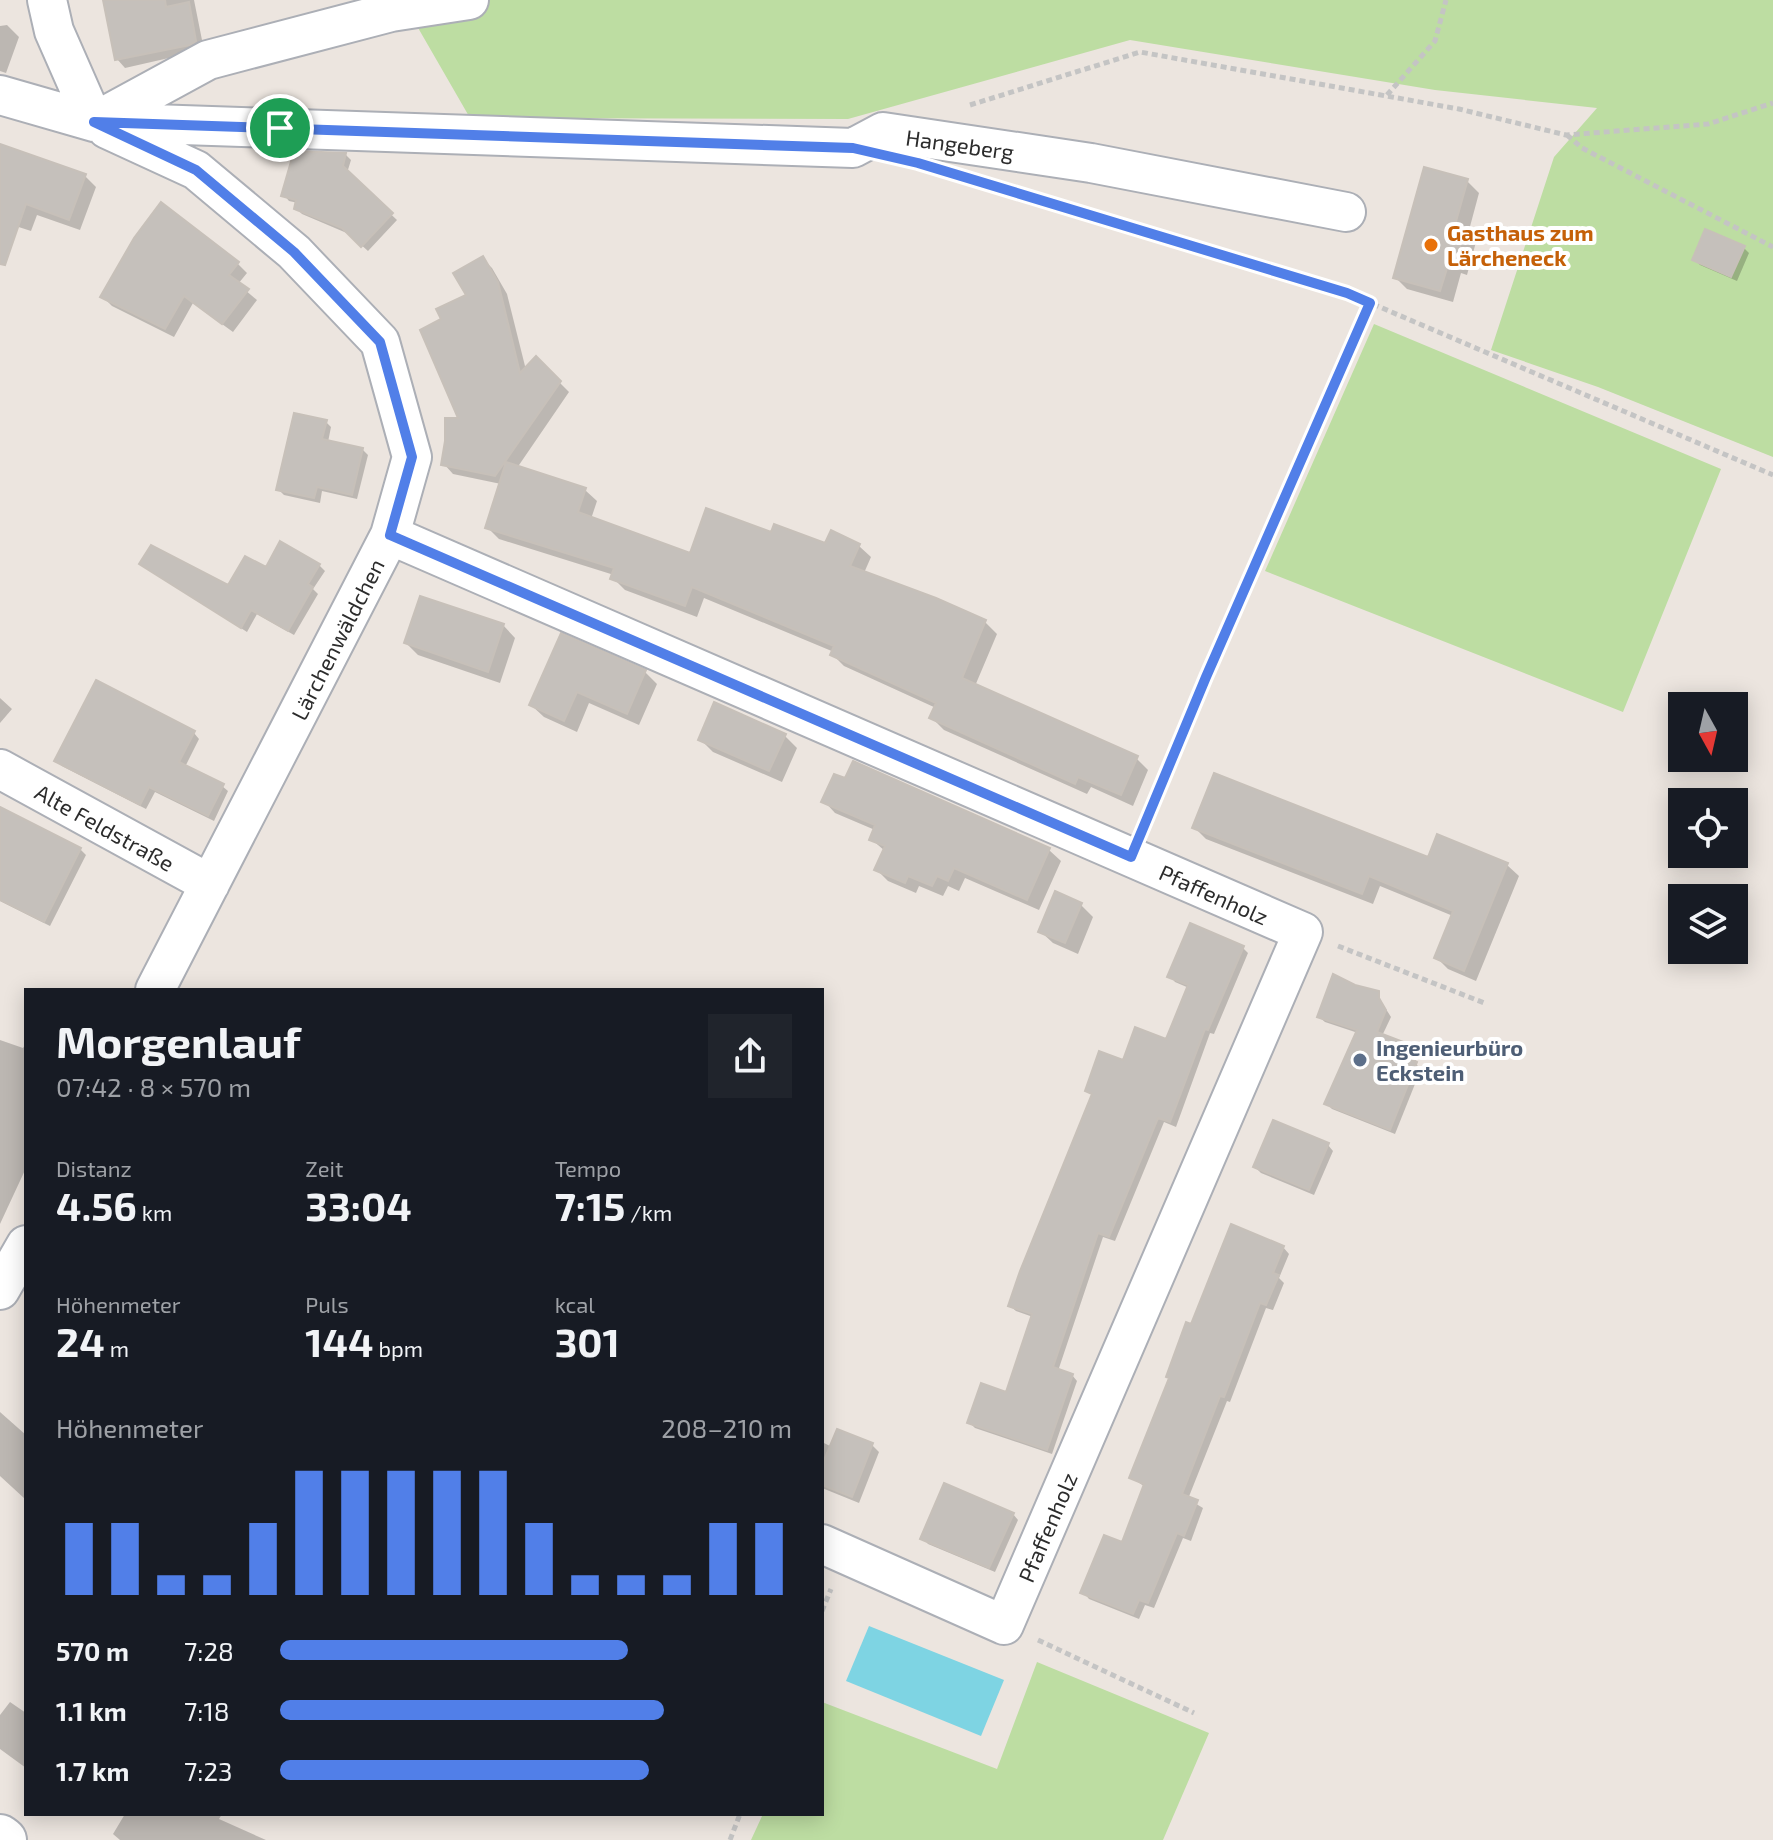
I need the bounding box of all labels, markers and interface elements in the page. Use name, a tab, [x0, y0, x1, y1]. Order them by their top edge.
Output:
pin	[246, 94, 314, 162]
icon: arrive	[258, 106, 302, 150]
street label: Hangeberg	[904, 124, 1016, 164]
place label: Gasthaus zum Lärcheneck	[1447, 219, 1594, 270]
marker: Gasthaus zum Lärcheneck	[1422, 236, 1440, 254]
street label: Lärchenwäldchen	[285, 554, 389, 724]
north arrow	[1668, 692, 1748, 772]
map controls	[1668, 692, 1748, 964]
street label: Alte Feldstraße	[31, 778, 179, 876]
button: locate	[1668, 788, 1748, 868]
street label: Pfaffenholz	[1155, 858, 1273, 930]
button: layers	[1668, 884, 1748, 964]
text: Morgenlauf	[56, 1014, 301, 1067]
button: share	[708, 1014, 792, 1098]
place label: Ingenieurbüro Eckstein	[1376, 1034, 1523, 1085]
marker: Ingenieurbüro Eckstein	[1351, 1051, 1369, 1069]
text: 07:42 · 8 × 570 m	[56, 1071, 251, 1102]
text: Distanz	[56, 1155, 132, 1181]
text: Zeit	[305, 1155, 343, 1181]
text: Tempo	[555, 1155, 621, 1181]
text: 4.56	[56, 1181, 137, 1229]
text: 33:04	[305, 1181, 412, 1229]
text: 7:15	[555, 1181, 625, 1229]
text: km	[137, 1199, 172, 1225]
text: /km	[625, 1199, 672, 1225]
text: Höhenmeter	[56, 1291, 181, 1317]
text: Puls	[305, 1291, 349, 1317]
text: kcal	[555, 1291, 595, 1317]
text: 24	[56, 1317, 105, 1365]
text: 144	[305, 1317, 374, 1365]
text: 301	[555, 1317, 620, 1365]
text: m	[105, 1335, 129, 1361]
text: bpm	[374, 1335, 423, 1361]
text: Höhenmeter	[56, 1412, 203, 1443]
text: 208–210 m	[661, 1412, 792, 1443]
street label: Pfaffenholz	[1012, 1468, 1082, 1586]
text: 570 m	[56, 1635, 129, 1666]
text: 7:28	[184, 1635, 234, 1666]
text: 1.1 km	[56, 1695, 127, 1726]
text: 7:18	[184, 1695, 230, 1726]
text: 1.7 km	[56, 1755, 130, 1786]
text: 7:23	[184, 1755, 233, 1786]

